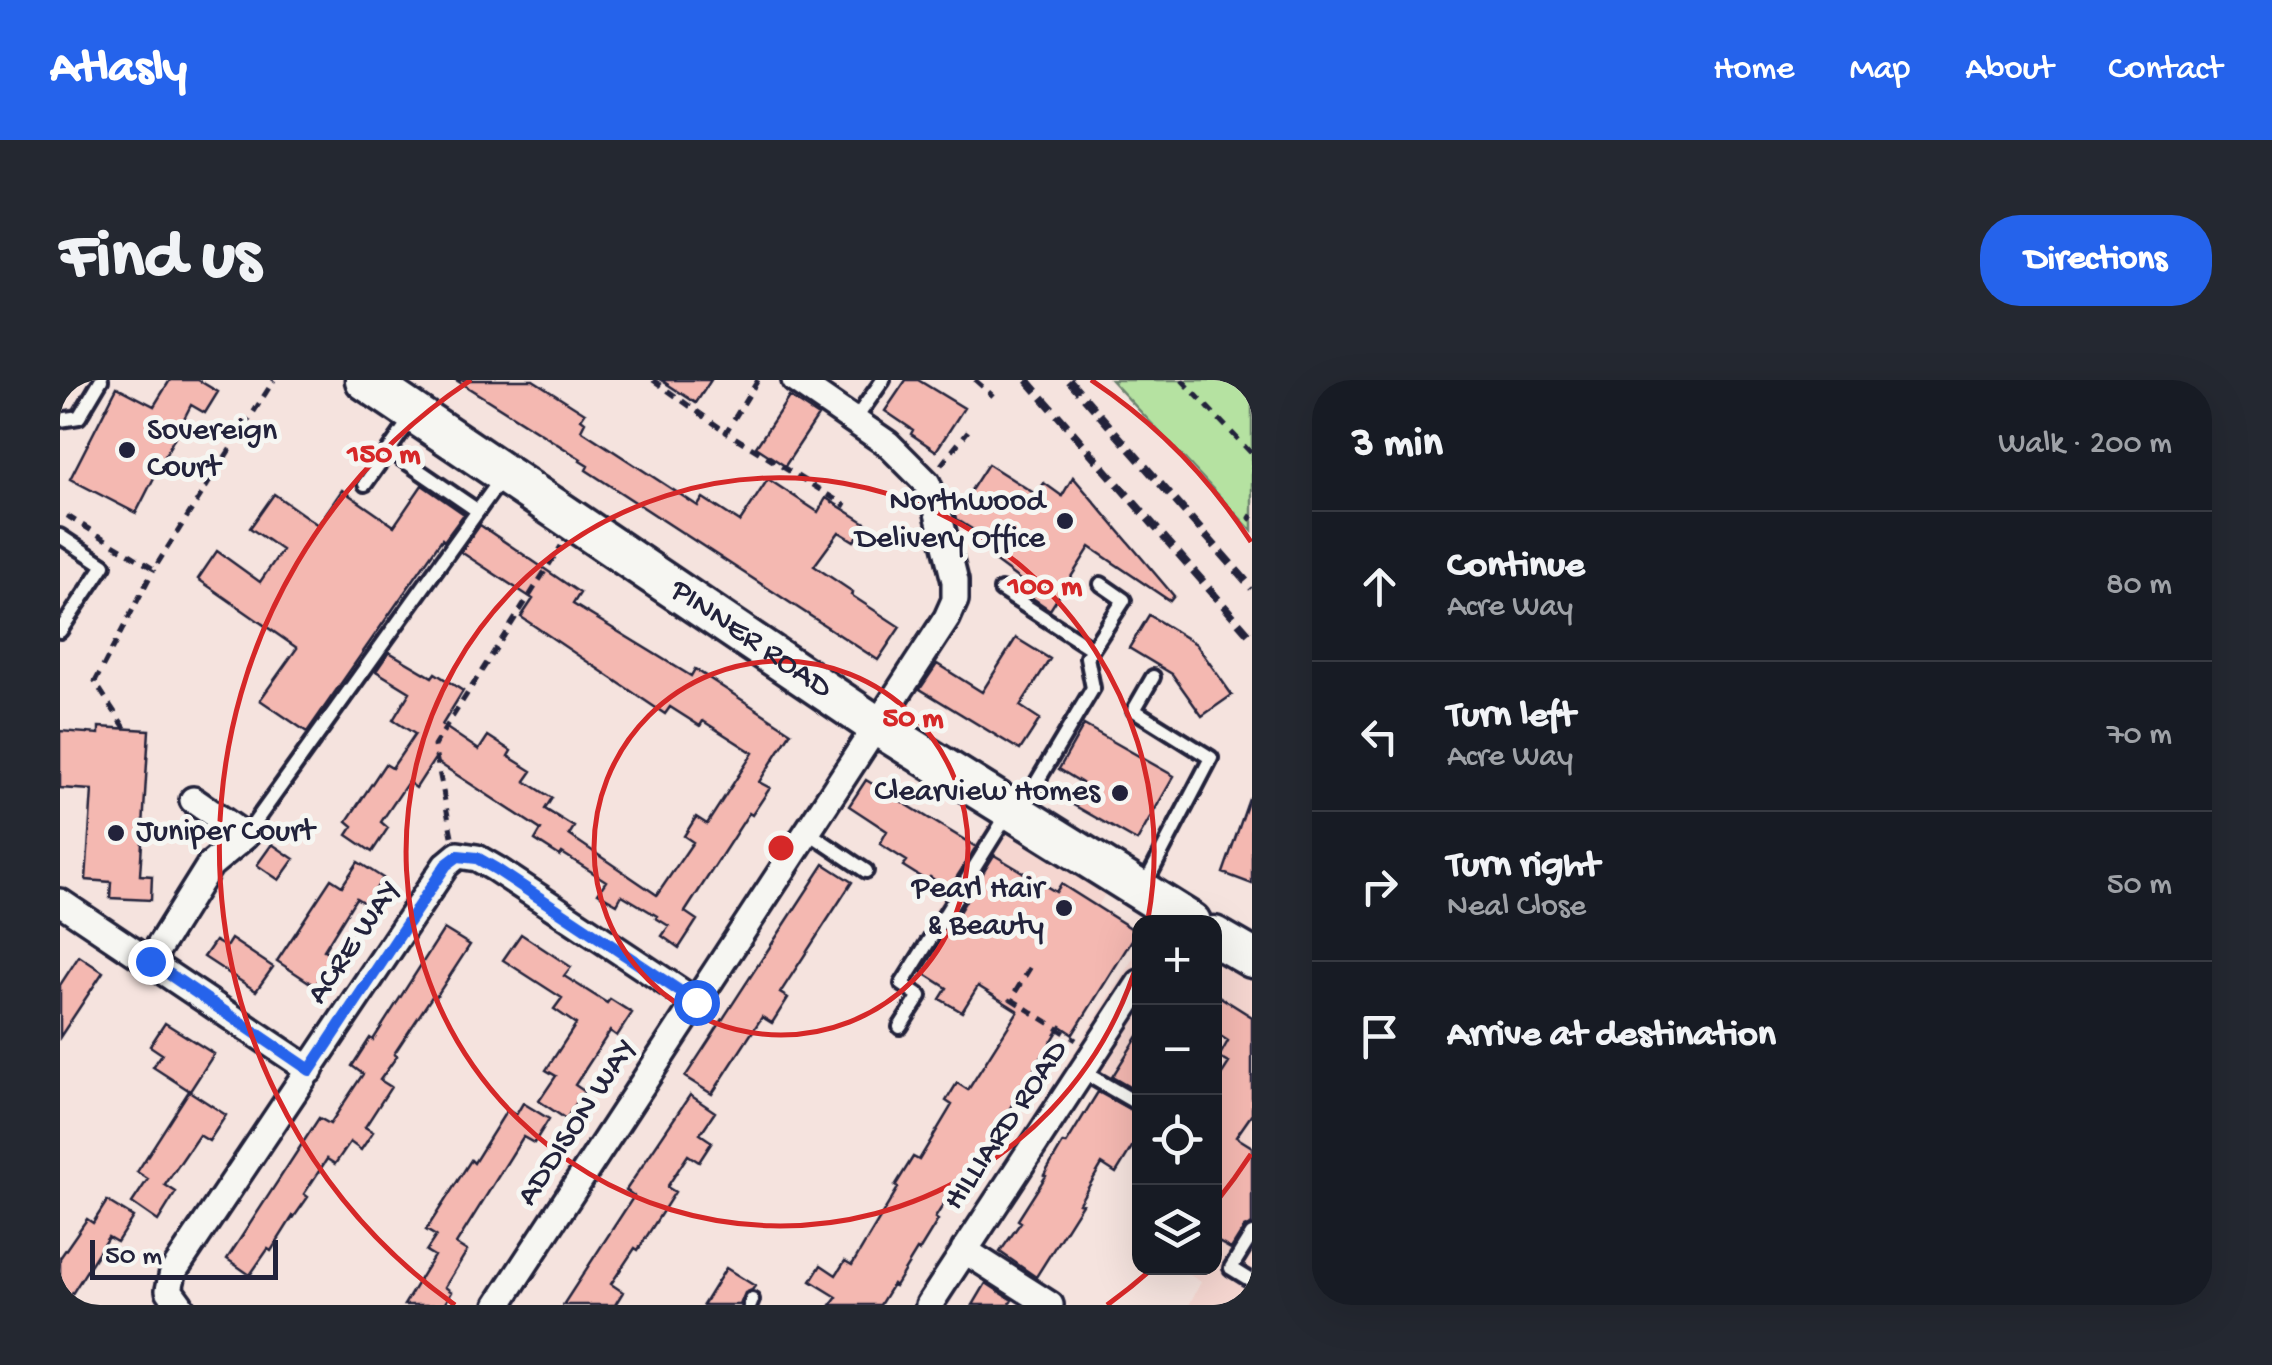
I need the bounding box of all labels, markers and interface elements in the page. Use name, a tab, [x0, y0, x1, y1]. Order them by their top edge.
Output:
text: Atlasly	[50, 42, 187, 99]
text: Home	[1713, 50, 1794, 91]
text: Map	[1849, 50, 1910, 91]
text: About	[1965, 50, 2053, 91]
text: Contact	[2108, 50, 2222, 91]
button: Directions	[1980, 215, 2212, 306]
text: Find us	[60, 219, 261, 302]
place label: Sovereign Court	[147, 413, 277, 488]
text: 3 min	[1352, 421, 1443, 470]
text: Walk · 200 m	[1998, 426, 2172, 464]
marker: Sovereign Court	[116, 439, 138, 461]
text: 150 m	[346, 439, 421, 474]
place label: Northwood Delivery Office	[853, 484, 1047, 559]
marker: Northwood Delivery Office	[1054, 510, 1076, 532]
text: Continue	[1447, 545, 1585, 589]
icon: ahead	[1352, 559, 1407, 614]
text: 80 m	[2106, 567, 2172, 605]
text: 100 m	[1007, 571, 1083, 606]
street label: PINNER ROAD	[661, 572, 839, 709]
text: Acre Way	[1447, 589, 1573, 627]
text: Turn left	[1447, 695, 1575, 739]
text: 50 m	[882, 703, 944, 738]
icon: left	[1352, 709, 1407, 764]
text: 70 m	[2107, 717, 2172, 755]
text: Acre Way	[1447, 739, 1573, 777]
place label: Clearview Homes	[874, 774, 1101, 812]
marker: Clearview Homes	[1109, 782, 1131, 804]
place label: Juniper Court	[136, 814, 318, 852]
marker: Juniper Court	[105, 822, 127, 844]
centre of rings	[763, 830, 799, 866]
text: Turn right	[1447, 845, 1599, 889]
icon: right	[1352, 859, 1407, 914]
text: 50 m	[2107, 867, 2172, 905]
place label: Pearl Hair & Beauty	[911, 871, 1047, 946]
street label: ACRE WAY	[300, 874, 410, 1012]
text: Neal Close	[1447, 889, 1586, 927]
marker: Pearl Hair & Beauty	[1053, 897, 1075, 919]
map controls	[1132, 915, 1222, 1275]
button: +	[1132, 915, 1222, 1005]
route end	[128, 939, 174, 985]
route start	[674, 980, 720, 1026]
button: −	[1132, 1005, 1222, 1095]
icon: arrive	[1352, 1009, 1407, 1064]
text: Arrive at destination	[1447, 1014, 1776, 1058]
street label: ADDISON WAY	[510, 1032, 646, 1214]
street label: HILLIARD ROAD	[936, 1034, 1078, 1218]
button: locate	[1132, 1095, 1222, 1185]
button: layers	[1132, 1185, 1222, 1275]
scale bar	[90, 1235, 278, 1280]
text: 50 m	[105, 1241, 162, 1274]

